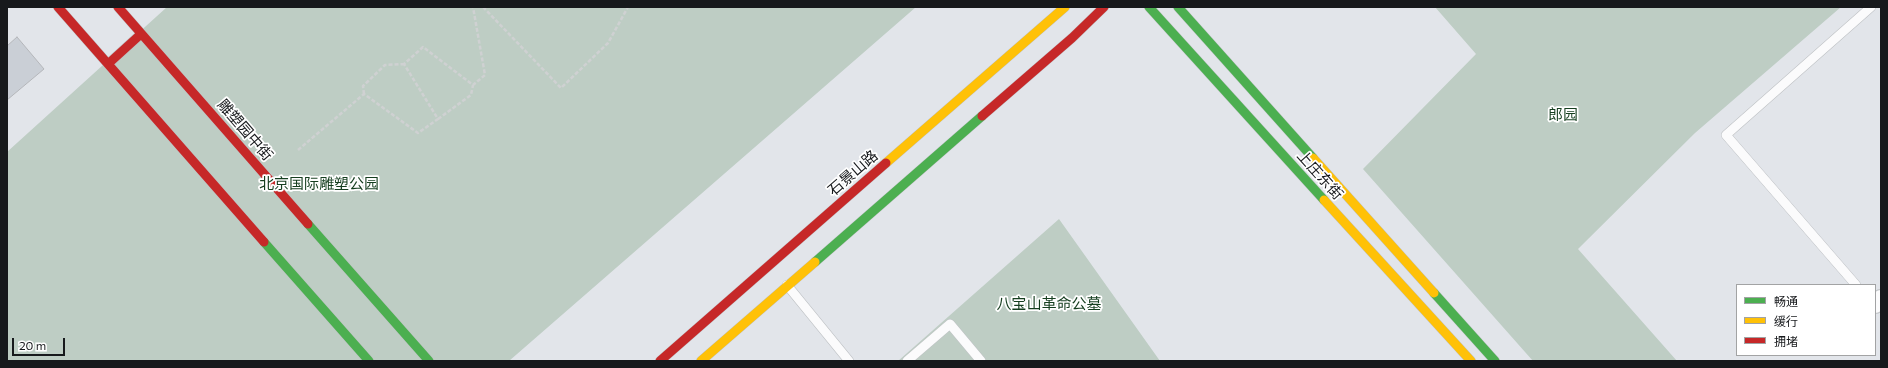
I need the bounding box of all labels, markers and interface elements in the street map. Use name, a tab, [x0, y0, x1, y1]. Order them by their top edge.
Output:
street label: 雕塑园中街	[214, 96, 276, 164]
park label: 郎园	[1548, 106, 1578, 124]
street label: 石景山路	[824, 147, 882, 199]
street label: 上庄东街	[1293, 147, 1347, 203]
park label: 北京国际雕塑公园	[259, 175, 379, 193]
legend	[1736, 284, 1876, 356]
text: 畅通	[1774, 294, 1798, 308]
park label: 八宝山革命公墓	[997, 295, 1101, 313]
text: 缓行	[1774, 314, 1798, 328]
scale bar	[14, 330, 67, 356]
text: 拥堵	[1774, 334, 1798, 348]
text: 20 m	[19, 338, 46, 352]

